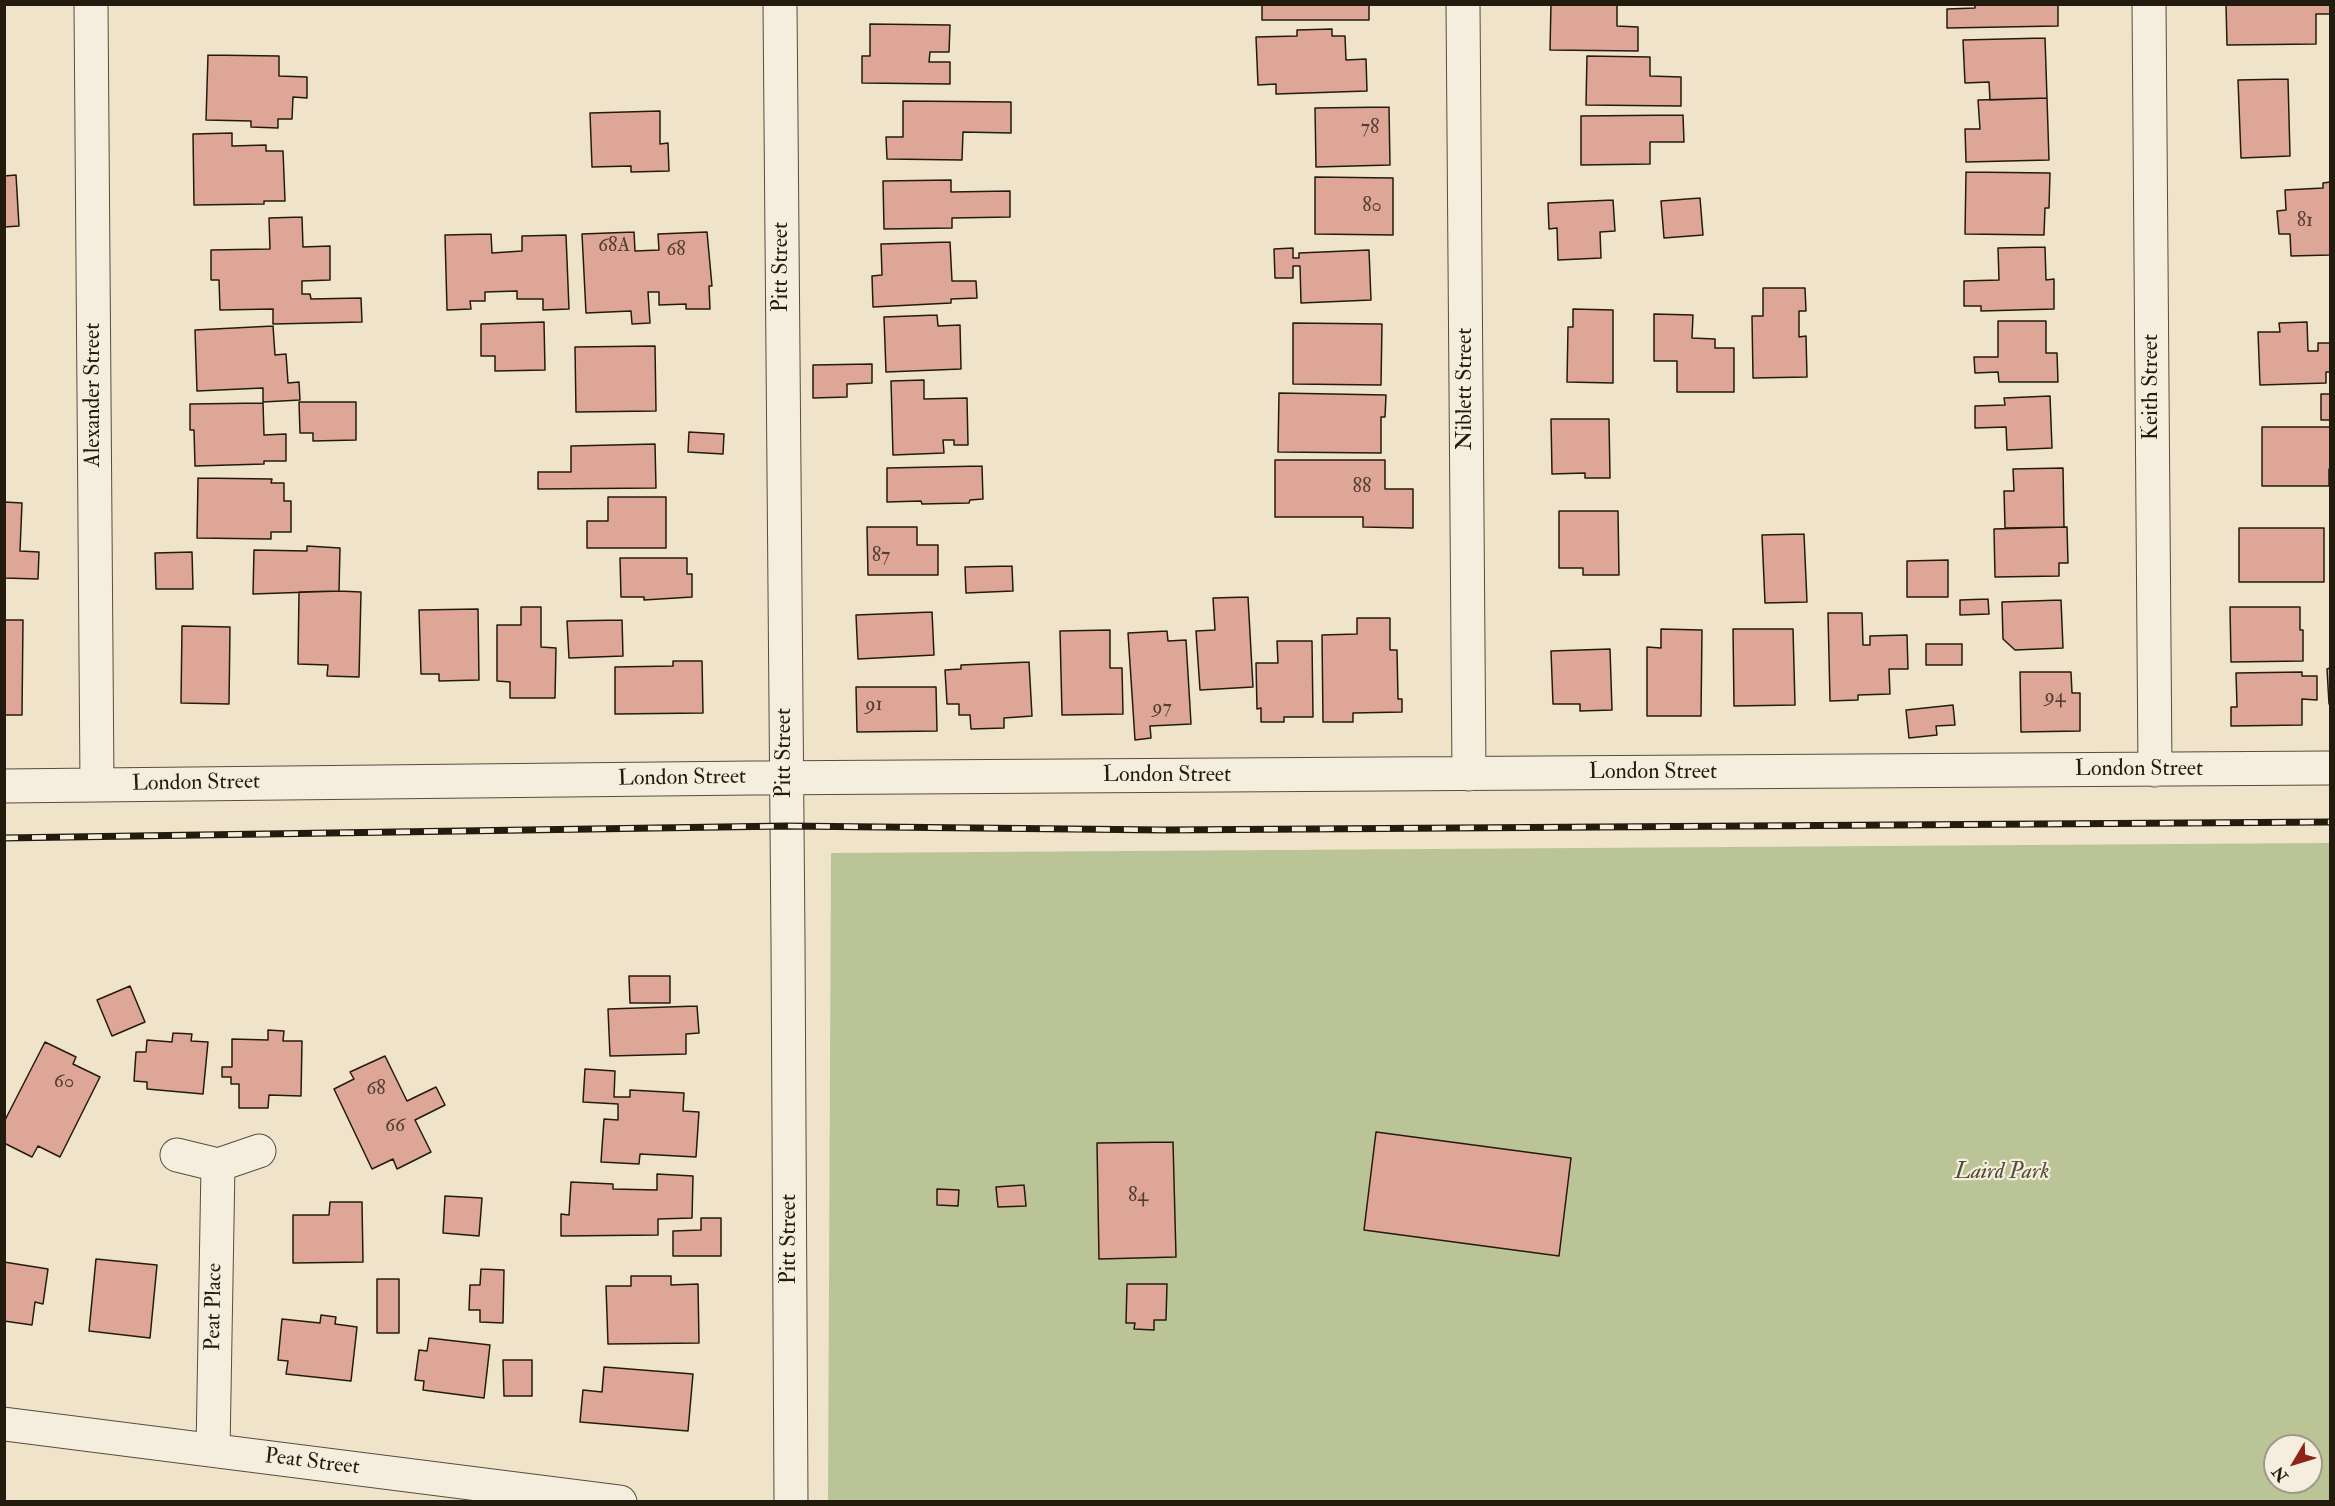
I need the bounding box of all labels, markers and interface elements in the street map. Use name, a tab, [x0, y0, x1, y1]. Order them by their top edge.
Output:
house number: 78	[1361, 117, 1379, 141]
house number: 80	[1362, 195, 1382, 219]
house number: 81	[2297, 210, 2313, 234]
street label: Pitt Street	[769, 222, 795, 312]
house number: 68A	[598, 235, 630, 259]
house number: 68	[666, 239, 686, 263]
street label: Alexander Street	[81, 323, 107, 467]
street label: Niblett Street	[1453, 328, 1479, 450]
street label: Keith Street	[2139, 334, 2165, 440]
house number: 88	[1353, 476, 1371, 500]
house number: 87	[872, 545, 890, 569]
house number: 94	[2044, 686, 2066, 710]
house number: 91	[865, 694, 883, 718]
house number: 97	[1152, 697, 1172, 721]
street label: Pitt Street	[772, 708, 798, 798]
street label: London Street	[2075, 757, 2203, 783]
street label: London Street	[1589, 760, 1717, 786]
street label: London Street	[1103, 763, 1231, 789]
street label: London Street	[618, 765, 746, 793]
street label: London Street	[132, 770, 260, 798]
house number: 60	[54, 1071, 74, 1095]
house number: 68	[366, 1078, 386, 1102]
house number: 66	[385, 1115, 405, 1139]
park label: Laird Park	[1955, 1160, 2049, 1186]
house number: 84	[1128, 1185, 1148, 1209]
street label: Pitt Street	[777, 1194, 803, 1284]
street label: Peat Place	[201, 1263, 229, 1351]
north arrow	[2263, 1434, 2323, 1494]
street label: Peat Street	[263, 1444, 361, 1482]
text: N	[2268, 1462, 2293, 1486]

